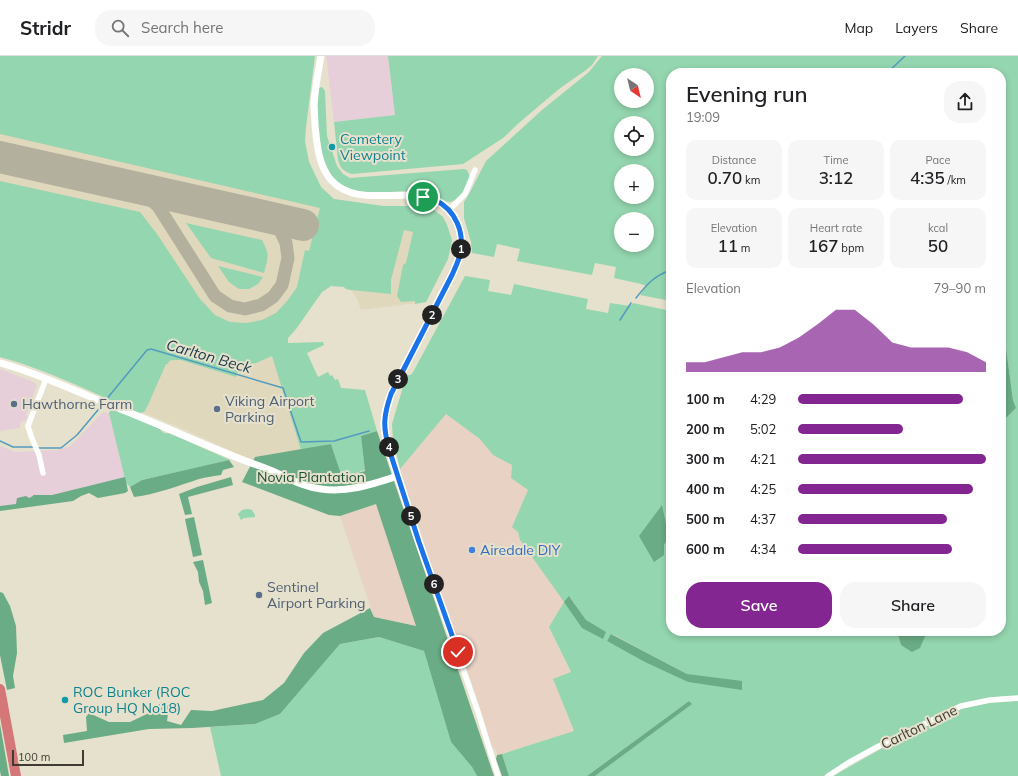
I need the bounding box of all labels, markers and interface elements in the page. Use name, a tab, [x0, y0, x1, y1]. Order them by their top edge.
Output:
search box	[95, 10, 375, 46]
text: Stridr	[20, 16, 71, 40]
icon: search	[109, 17, 131, 39]
text: Search here	[141, 18, 224, 37]
text: Map	[844, 19, 873, 37]
text: Layers	[895, 19, 938, 37]
text: Share	[960, 19, 998, 37]
north arrow	[614, 68, 654, 108]
map controls	[614, 68, 654, 252]
text: Evening run	[686, 80, 808, 108]
button: share	[944, 81, 986, 123]
text: 19:09	[686, 109, 720, 125]
button: locate	[614, 116, 654, 156]
place label: Cemetery Viewpoint	[340, 130, 406, 164]
marker: Cemetery Viewpoint	[327, 142, 337, 152]
text: Distance	[712, 153, 756, 167]
text: Time	[824, 153, 848, 167]
text: Pace	[926, 153, 950, 167]
button: +	[614, 164, 654, 204]
text: 0.70	[708, 167, 742, 188]
text: 3:12	[819, 167, 853, 188]
text: 4:35	[910, 167, 945, 188]
text: km	[742, 173, 760, 187]
text: /km	[945, 173, 966, 187]
pin	[406, 180, 440, 214]
icon: arrive	[412, 186, 434, 208]
button: −	[614, 212, 654, 252]
text: Elevation	[711, 221, 757, 235]
text: Heart rate	[810, 221, 862, 235]
text: kcal	[928, 221, 948, 235]
text: 11	[718, 235, 738, 256]
text: 167	[808, 235, 838, 256]
text: 50	[928, 235, 948, 256]
pin: 1	[451, 239, 471, 259]
text: m	[738, 241, 750, 255]
text: bpm	[838, 241, 864, 255]
text: 1	[458, 242, 464, 256]
text: Elevation	[686, 280, 741, 296]
text: 79–90 m	[933, 280, 986, 296]
pin: 2	[422, 305, 442, 325]
text: 2	[429, 308, 435, 322]
water label: Carlton Beck	[164, 335, 255, 378]
pin: 3	[388, 369, 408, 389]
text: 3	[395, 372, 401, 386]
text: 100 m	[686, 391, 725, 407]
text: 4:29	[750, 391, 776, 407]
place label: Viking Airport Parking	[225, 392, 314, 426]
place label: Hawthorne Farm	[22, 395, 132, 413]
marker: Hawthorne Farm	[9, 399, 19, 409]
marker: Viking Airport Parking	[212, 404, 222, 414]
text: 200 m	[686, 421, 725, 437]
text: 5:02	[750, 421, 776, 437]
pin: 4	[379, 437, 399, 457]
text: 4	[386, 440, 392, 454]
text: 300 m	[686, 451, 725, 467]
text: 4:21	[750, 451, 776, 467]
park label: Novia Plantation	[257, 468, 365, 486]
text: 400 m	[686, 481, 725, 497]
text: 4:25	[750, 481, 776, 497]
pin: 5	[401, 506, 421, 526]
text: 5	[408, 509, 414, 523]
text: 500 m	[686, 511, 725, 527]
text: 4:37	[750, 511, 776, 527]
place label: Airedale DIY	[480, 541, 561, 559]
text: 600 m	[686, 541, 725, 557]
text: 4:34	[750, 541, 776, 557]
marker: Airedale DIY	[467, 545, 477, 555]
pin: 6	[424, 574, 444, 594]
text: 6	[431, 577, 437, 591]
place label: Sentinel Airport Parking	[267, 578, 366, 612]
button: Save	[686, 582, 832, 628]
button: Share	[840, 582, 986, 628]
marker: Sentinel Airport Parking	[254, 590, 264, 600]
pin	[441, 635, 475, 669]
icon: check	[447, 641, 469, 663]
place label: ROC Bunker (ROC Group HQ No18)	[73, 683, 190, 717]
marker: ROC Bunker (ROC Group HQ No18)	[60, 695, 70, 705]
street label: Carlton Lane	[878, 701, 960, 753]
scale bar	[12, 748, 84, 767]
text: 100 m	[18, 750, 50, 764]

